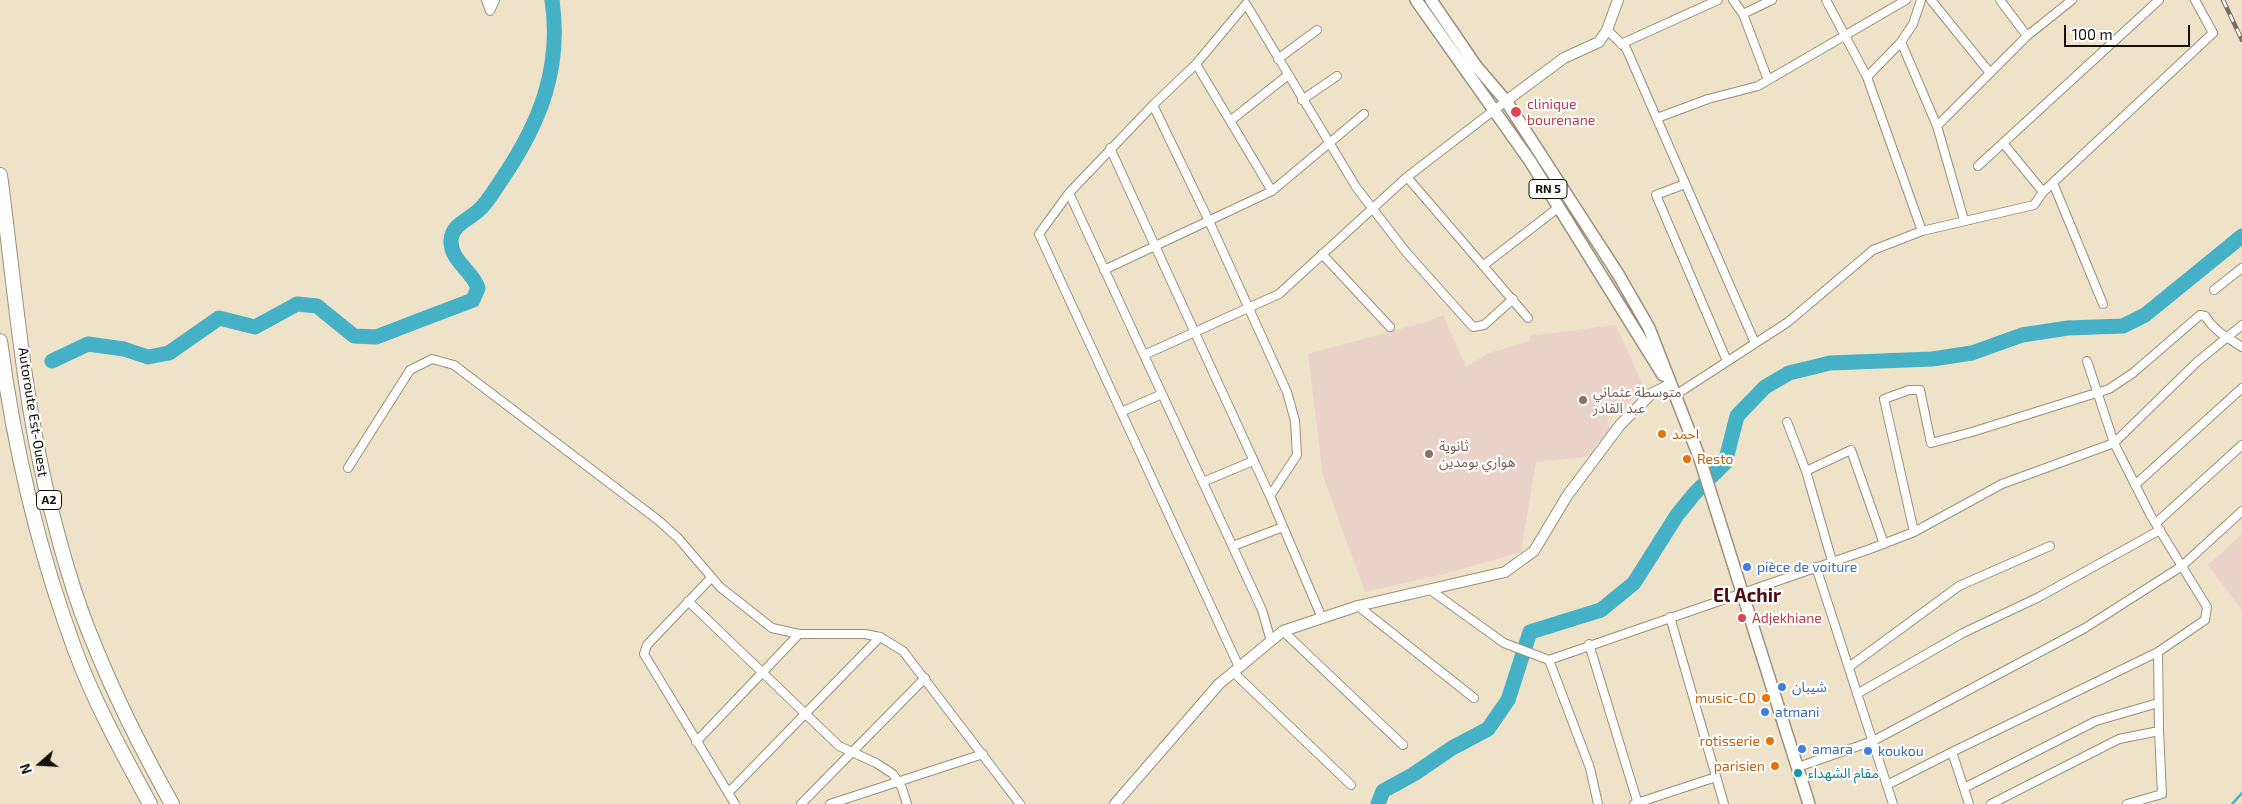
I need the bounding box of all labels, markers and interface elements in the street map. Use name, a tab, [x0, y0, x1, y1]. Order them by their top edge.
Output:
scale bar	[2067, 15, 2193, 47]
text: 100 m	[2072, 25, 2113, 43]
place label: clinique bourenane	[1527, 96, 1595, 128]
marker: clinique bourenane	[1509, 105, 1523, 119]
road number: RN 5	[1529, 180, 1567, 198]
street label: Autoroute Est-Ouest	[14, 346, 52, 478]
place label: متوسطة عثماني عبد القادر	[1593, 384, 1682, 417]
marker: متوسطة عثماني عبد القادر	[1577, 394, 1589, 406]
place label: احمد	[1672, 426, 1699, 442]
marker: احمد	[1656, 428, 1668, 440]
place label: ثانوية هواري بومدين	[1439, 438, 1515, 471]
marker: ثانوية هواري بومدين	[1423, 448, 1435, 460]
place label: Resto	[1697, 451, 1733, 467]
marker: Resto	[1681, 453, 1693, 465]
road number: A2	[36, 490, 62, 510]
place label: pièce de voiture	[1757, 559, 1857, 575]
marker: pièce de voiture	[1741, 561, 1753, 573]
district label: El Achir	[1713, 585, 1781, 607]
place label: Adjekhiane	[1752, 610, 1822, 626]
marker: Adjekhiane	[1736, 612, 1748, 624]
place label: شيبان	[1792, 679, 1827, 695]
marker: شيبان	[1776, 681, 1788, 693]
place label: music-CD	[1695, 690, 1756, 706]
marker: music-CD	[1760, 692, 1772, 704]
place label: atmani	[1775, 704, 1820, 720]
marker: atmani	[1759, 706, 1771, 718]
place label: rotisserie	[1699, 733, 1760, 749]
marker: rotisserie	[1764, 735, 1776, 747]
north arrow	[15, 739, 65, 789]
place label: amara	[1812, 741, 1853, 757]
marker: amara	[1796, 743, 1808, 755]
place label: koukou	[1878, 743, 1924, 759]
marker: koukou	[1862, 745, 1874, 757]
place label: parisien	[1714, 758, 1765, 774]
marker: parisien	[1769, 760, 1781, 772]
text: N	[16, 762, 35, 777]
place label: مقام الشهداء	[1808, 765, 1879, 781]
marker: مقام الشهداء	[1792, 767, 1804, 779]

